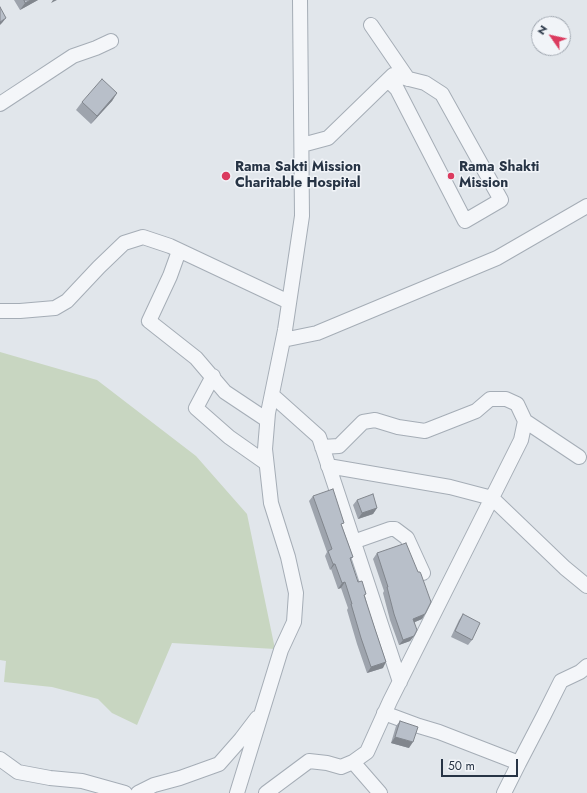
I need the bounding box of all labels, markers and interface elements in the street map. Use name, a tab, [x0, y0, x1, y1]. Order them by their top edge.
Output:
north arrow	[531, 16, 571, 56]
text: N	[533, 22, 551, 38]
place label: Rama Sakti Mission Charitable Hospital	[235, 160, 361, 192]
place label: Rama Shakti Mission	[459, 160, 539, 192]
marker: Rama Sakti Mission Charitable Hospital	[220, 170, 232, 182]
marker: Rama Shakti Mission	[446, 171, 456, 181]
scale bar	[443, 751, 520, 777]
text: 50 m	[448, 757, 475, 775]

